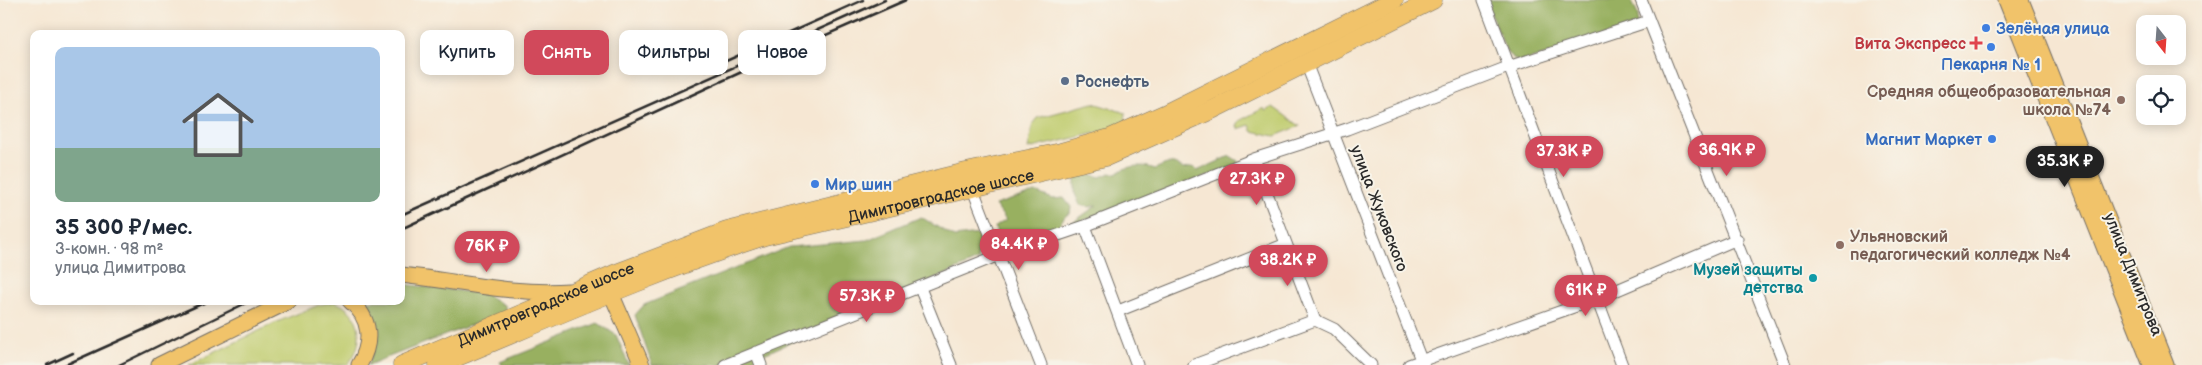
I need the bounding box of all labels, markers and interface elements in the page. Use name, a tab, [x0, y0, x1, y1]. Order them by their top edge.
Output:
north arrow	[2136, 15, 2186, 65]
map controls	[2136, 15, 2186, 125]
place label: Зелёная улица	[1996, 20, 2110, 39]
marker: Зелёная улица	[1980, 22, 1992, 34]
chip: Купить	[420, 30, 514, 75]
chip: Снять	[524, 30, 609, 75]
chip: Фильтры	[619, 30, 728, 75]
chip: Новое	[738, 30, 826, 75]
place label: Вита Экспресс	[1855, 35, 1966, 54]
marker: Вита Экспресс	[1970, 37, 1982, 49]
marker: Пекарня № 1	[1985, 41, 1997, 53]
place label: Пекарня № 1	[1941, 56, 2041, 75]
place label: Роснефть	[1075, 73, 1150, 92]
marker: Роснефть	[1059, 75, 1071, 87]
button: locate	[2136, 75, 2186, 125]
icon: home	[173, 80, 263, 170]
place label: Средняя общеобразовательная школа №74	[1867, 83, 2112, 120]
marker: Средняя общеобразовательная школа №74	[2115, 94, 2127, 106]
place label: Магнит Маркет	[1865, 131, 1982, 150]
marker: Магнит Маркет	[1986, 133, 1998, 145]
pin: 36.9K ₽	[1681, 134, 1773, 177]
pin: 37.3K ₽	[1518, 136, 1610, 178]
text: 36.9K ₽	[1699, 141, 1755, 160]
text: 37.3K ₽	[1536, 142, 1592, 161]
street label: улица Жуковского	[1346, 143, 1411, 274]
pin: 35.3K ₽	[2019, 146, 2111, 188]
text: 35.3K ₽	[2037, 152, 2093, 171]
pin: 27.3K ₽	[1211, 164, 1303, 206]
street label: Димитровградское шоссе	[846, 166, 1036, 228]
text: 27.3K ₽	[1229, 170, 1285, 189]
place label: Мир шин	[825, 176, 892, 195]
marker: Мир шин	[809, 178, 821, 190]
street label: улица Димитрова	[2099, 210, 2166, 339]
text: 35 300 ₽/мес.	[55, 215, 192, 240]
pin: 84.4K ₽	[973, 228, 1065, 271]
place label: Ульяновский педагогический колледж №4	[1850, 228, 2071, 265]
pin: 76K ₽	[452, 230, 522, 273]
text: 84.4K ₽	[991, 235, 1047, 254]
text: 76K ₽	[466, 237, 508, 256]
marker: Ульяновский педагогический колледж №4	[1834, 239, 1846, 251]
text: 3-комн. · 98 m²	[55, 240, 163, 259]
pin: 38.2K ₽	[1242, 244, 1334, 287]
text: 38.2K ₽	[1260, 251, 1316, 270]
text: улица Димитрова	[55, 259, 186, 278]
street label: Димитровградское шоссе	[455, 259, 637, 351]
place label: Музей защиты детства	[1693, 261, 1804, 298]
marker: Музей защиты детства	[1807, 272, 1819, 284]
pin: 61K ₽	[1551, 274, 1621, 317]
pin: 57.3K ₽	[821, 280, 913, 323]
text: 61K ₽	[1566, 281, 1606, 300]
text: 57.3K ₽	[839, 287, 895, 306]

